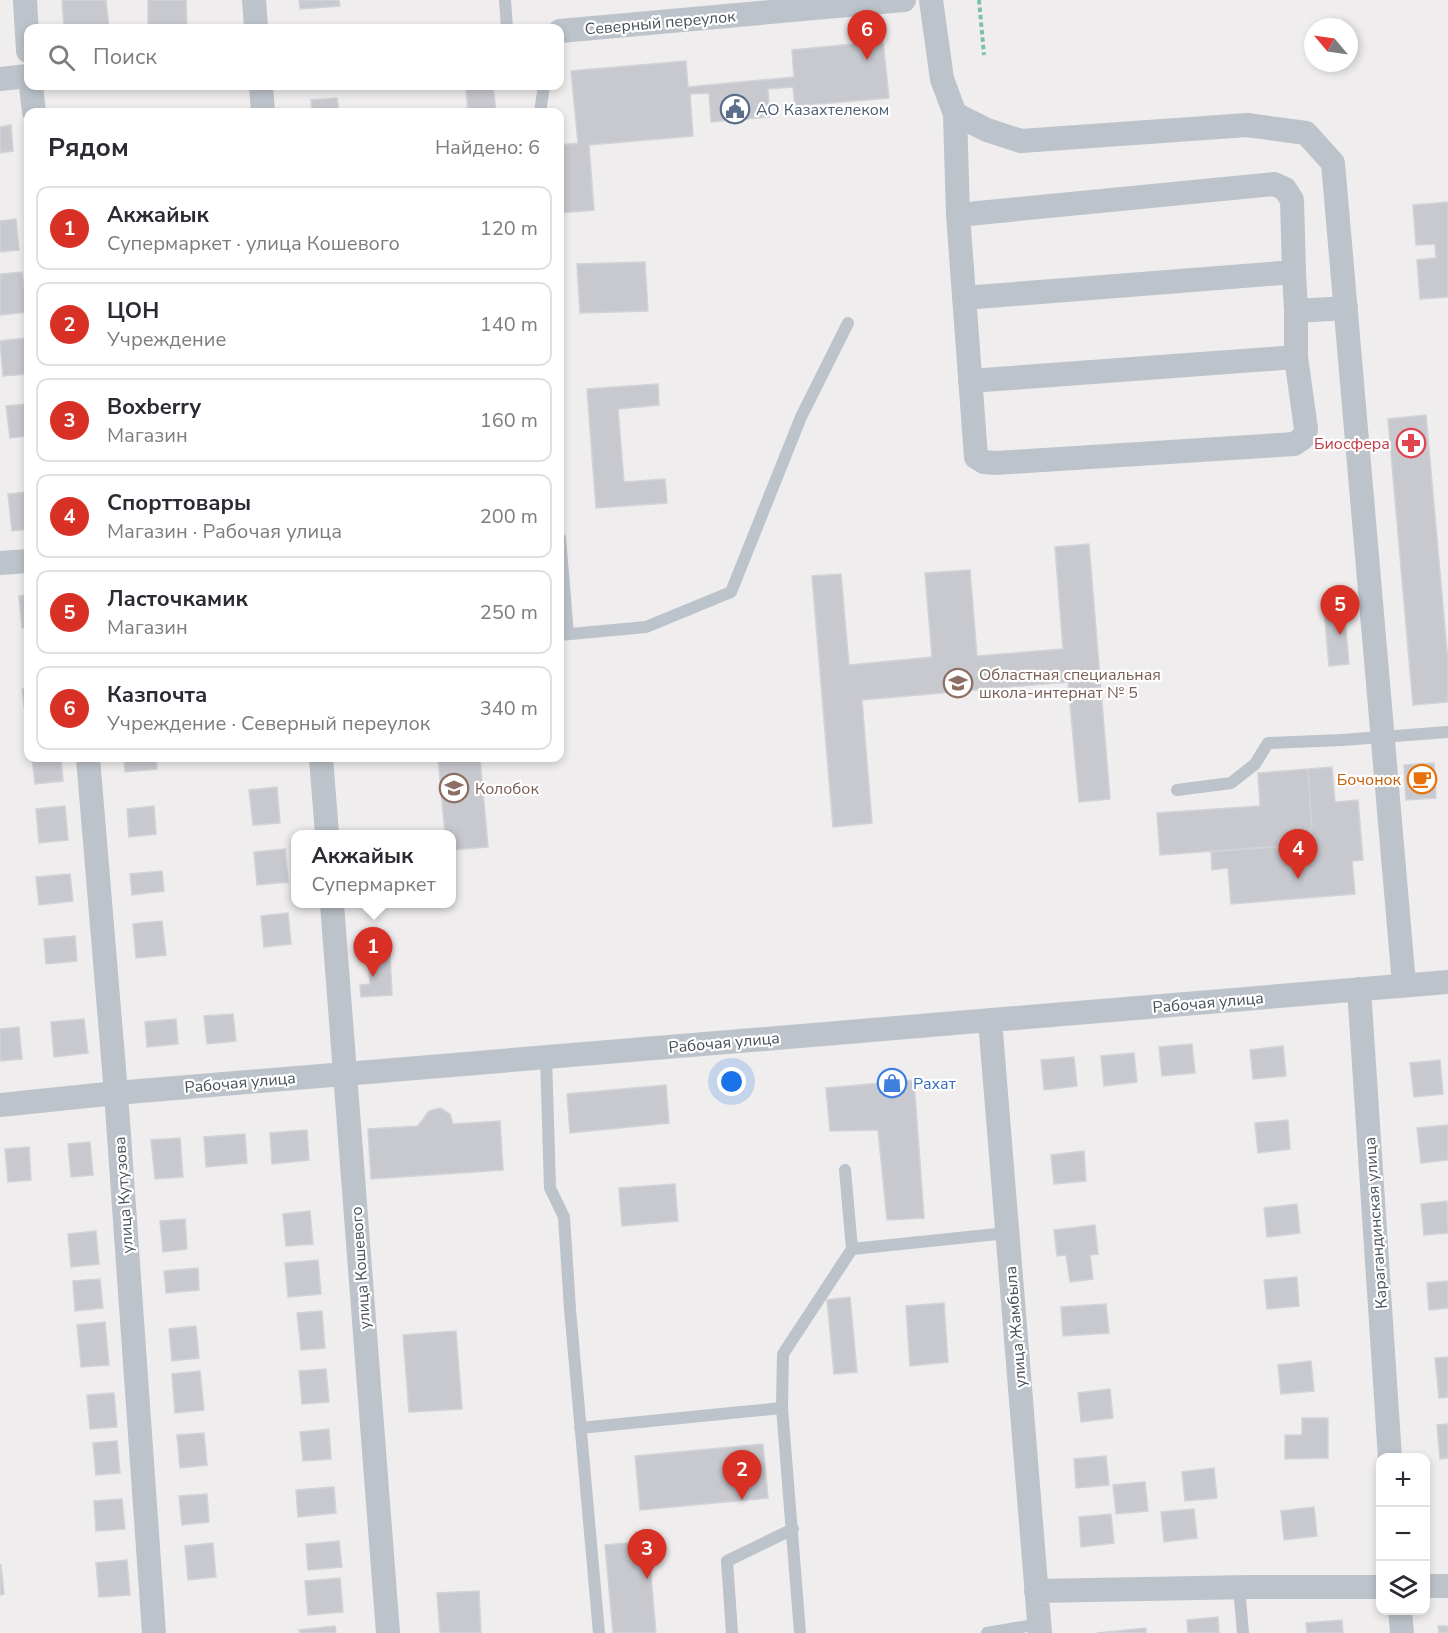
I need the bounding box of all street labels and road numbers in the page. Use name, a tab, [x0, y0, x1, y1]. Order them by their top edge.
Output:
street label: Северный переулок	[584, 5, 737, 41]
street label: Рабочая улица	[1152, 987, 1265, 1019]
street label: Рабочая улица	[668, 1027, 781, 1059]
street label: Рабочая улица	[184, 1067, 297, 1099]
street label: улица Кутузова	[109, 1136, 139, 1254]
street label: Карагандинская улица	[1359, 1136, 1393, 1310]
street label: улица Кошевого	[346, 1206, 376, 1330]
street label: улица Жамбыла	[1000, 1265, 1032, 1389]

